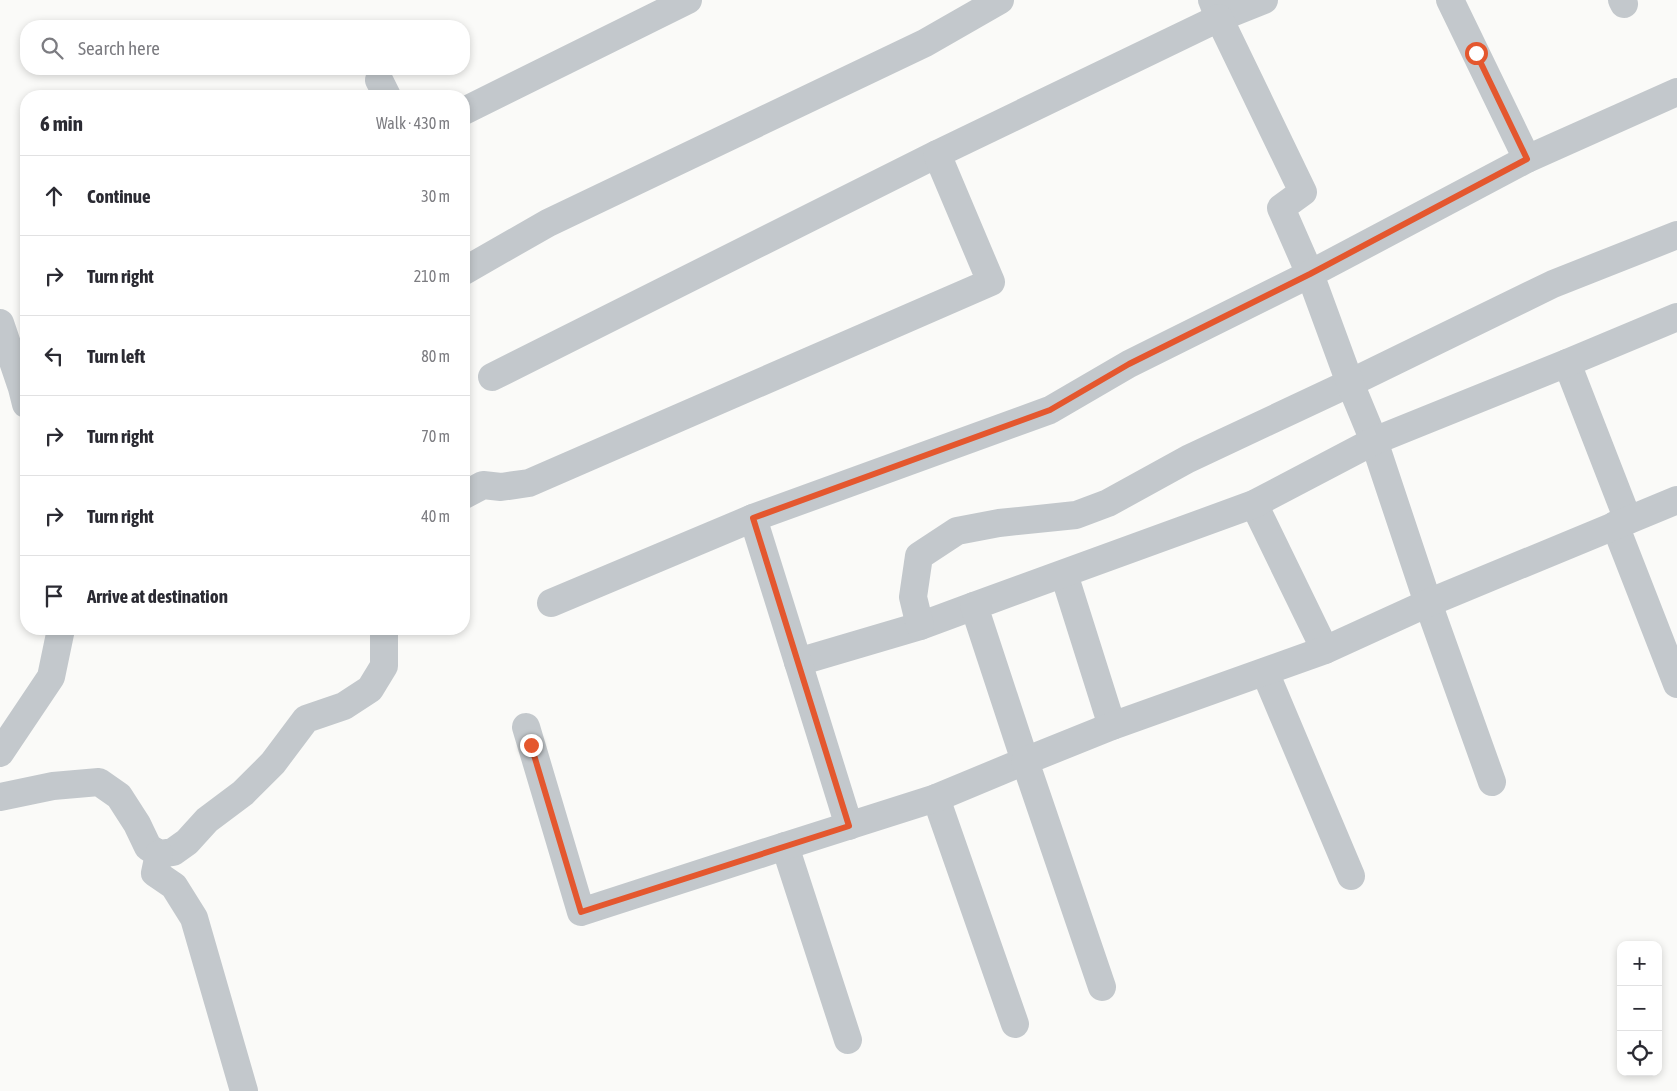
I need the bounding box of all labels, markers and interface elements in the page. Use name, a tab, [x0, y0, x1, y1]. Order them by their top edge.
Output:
search box	[20, 20, 470, 75]
icon: search	[38, 34, 66, 62]
text: Search here	[78, 37, 160, 59]
route start	[1465, 42, 1488, 65]
text: 6 min	[40, 111, 83, 135]
text: Walk · 430 m	[376, 114, 450, 132]
icon: ahead	[40, 182, 68, 210]
text: Continue	[87, 185, 151, 207]
text: 30 m	[421, 187, 450, 205]
icon: right	[40, 262, 68, 290]
text: Turn right	[87, 265, 154, 287]
text: 210 m	[414, 267, 450, 285]
icon: left	[40, 342, 68, 370]
text: Turn left	[87, 345, 145, 367]
text: 80 m	[421, 347, 450, 365]
icon: right	[40, 422, 68, 450]
text: Turn right	[87, 425, 154, 447]
text: 70 m	[421, 427, 450, 445]
icon: right	[40, 502, 68, 530]
text: Turn right	[87, 505, 154, 527]
text: 40 m	[421, 507, 450, 525]
icon: arrive	[40, 582, 68, 610]
text: Arrive at destination	[87, 585, 228, 607]
route end	[520, 734, 543, 757]
map controls	[1617, 941, 1662, 1076]
button: +	[1617, 941, 1662, 986]
button: −	[1617, 986, 1662, 1031]
button: locate	[1617, 1031, 1662, 1076]

